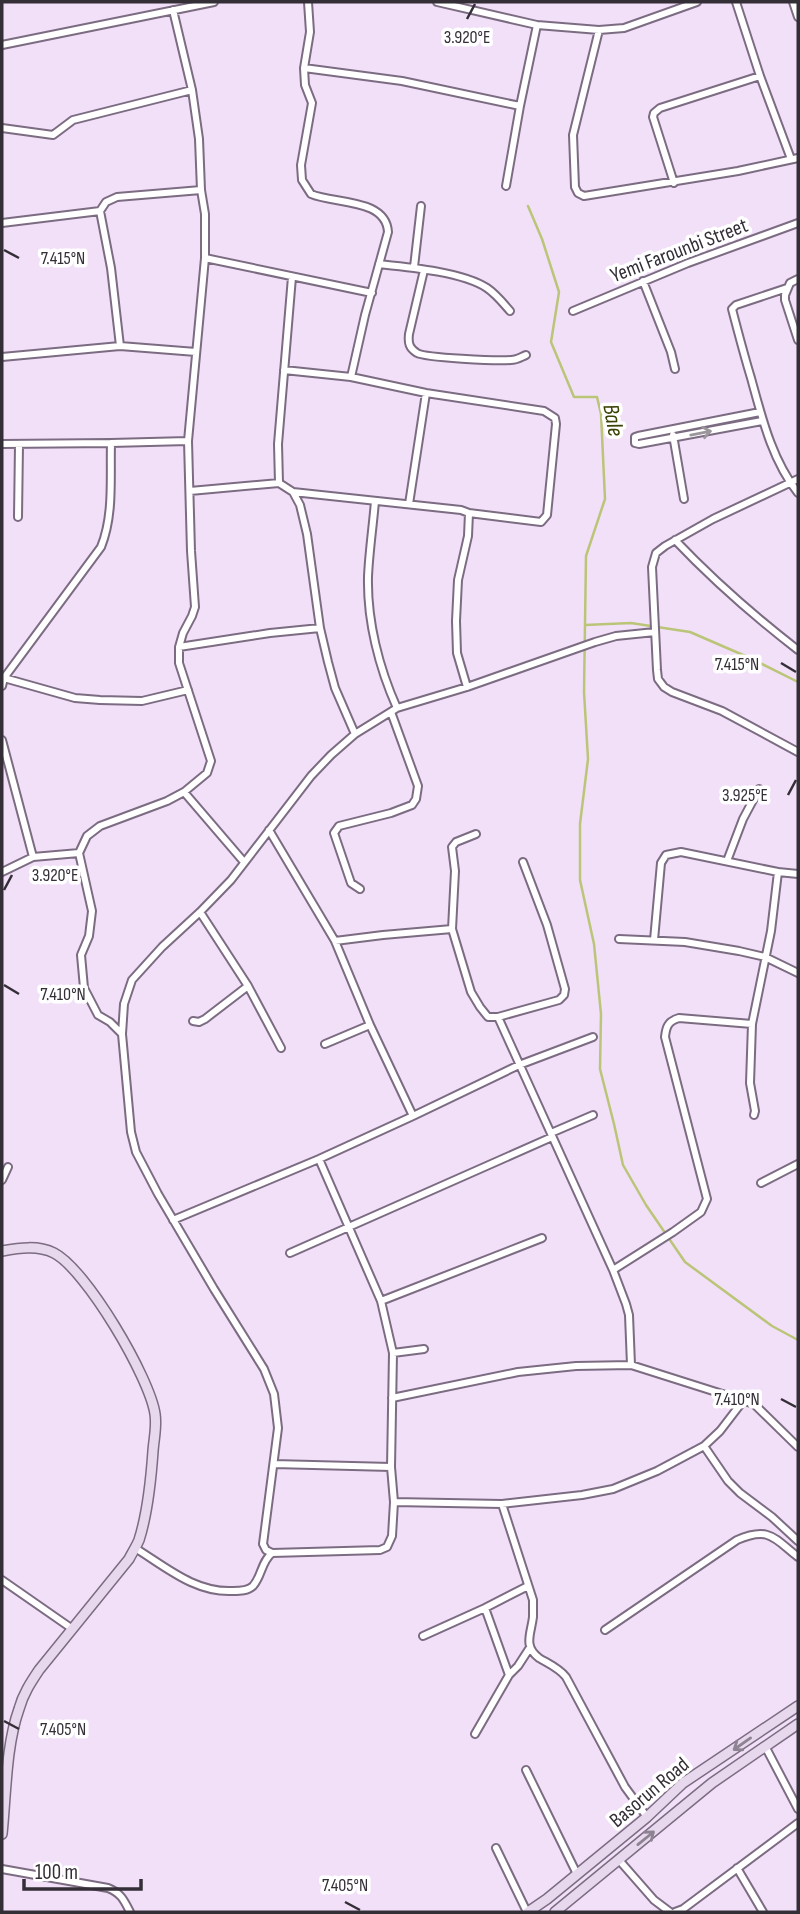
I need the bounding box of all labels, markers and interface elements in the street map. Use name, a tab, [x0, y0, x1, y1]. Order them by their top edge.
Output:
text: 3.920°E	[444, 27, 490, 48]
street label: Yemi Farounbi Street	[607, 213, 751, 288]
text: 7.415°N	[41, 248, 85, 269]
water label: Bale	[596, 402, 630, 439]
one-way arrow	[689, 426, 712, 439]
text: 7.415°N	[715, 654, 759, 675]
text: 3.925°E	[722, 785, 768, 806]
text: 3.920°E	[32, 865, 78, 886]
text: 7.410°N	[40, 984, 86, 1005]
text: 7.410°N	[714, 1389, 760, 1410]
text: 7.405°N	[40, 1719, 86, 1740]
one-way arrow	[732, 1737, 752, 1751]
street label: Basorun Road	[605, 1752, 694, 1833]
one-way arrow	[636, 1830, 654, 1846]
scale bar	[24, 1848, 142, 1892]
text: 100 m	[35, 1860, 78, 1885]
text: 7.405°N	[322, 1875, 368, 1896]

